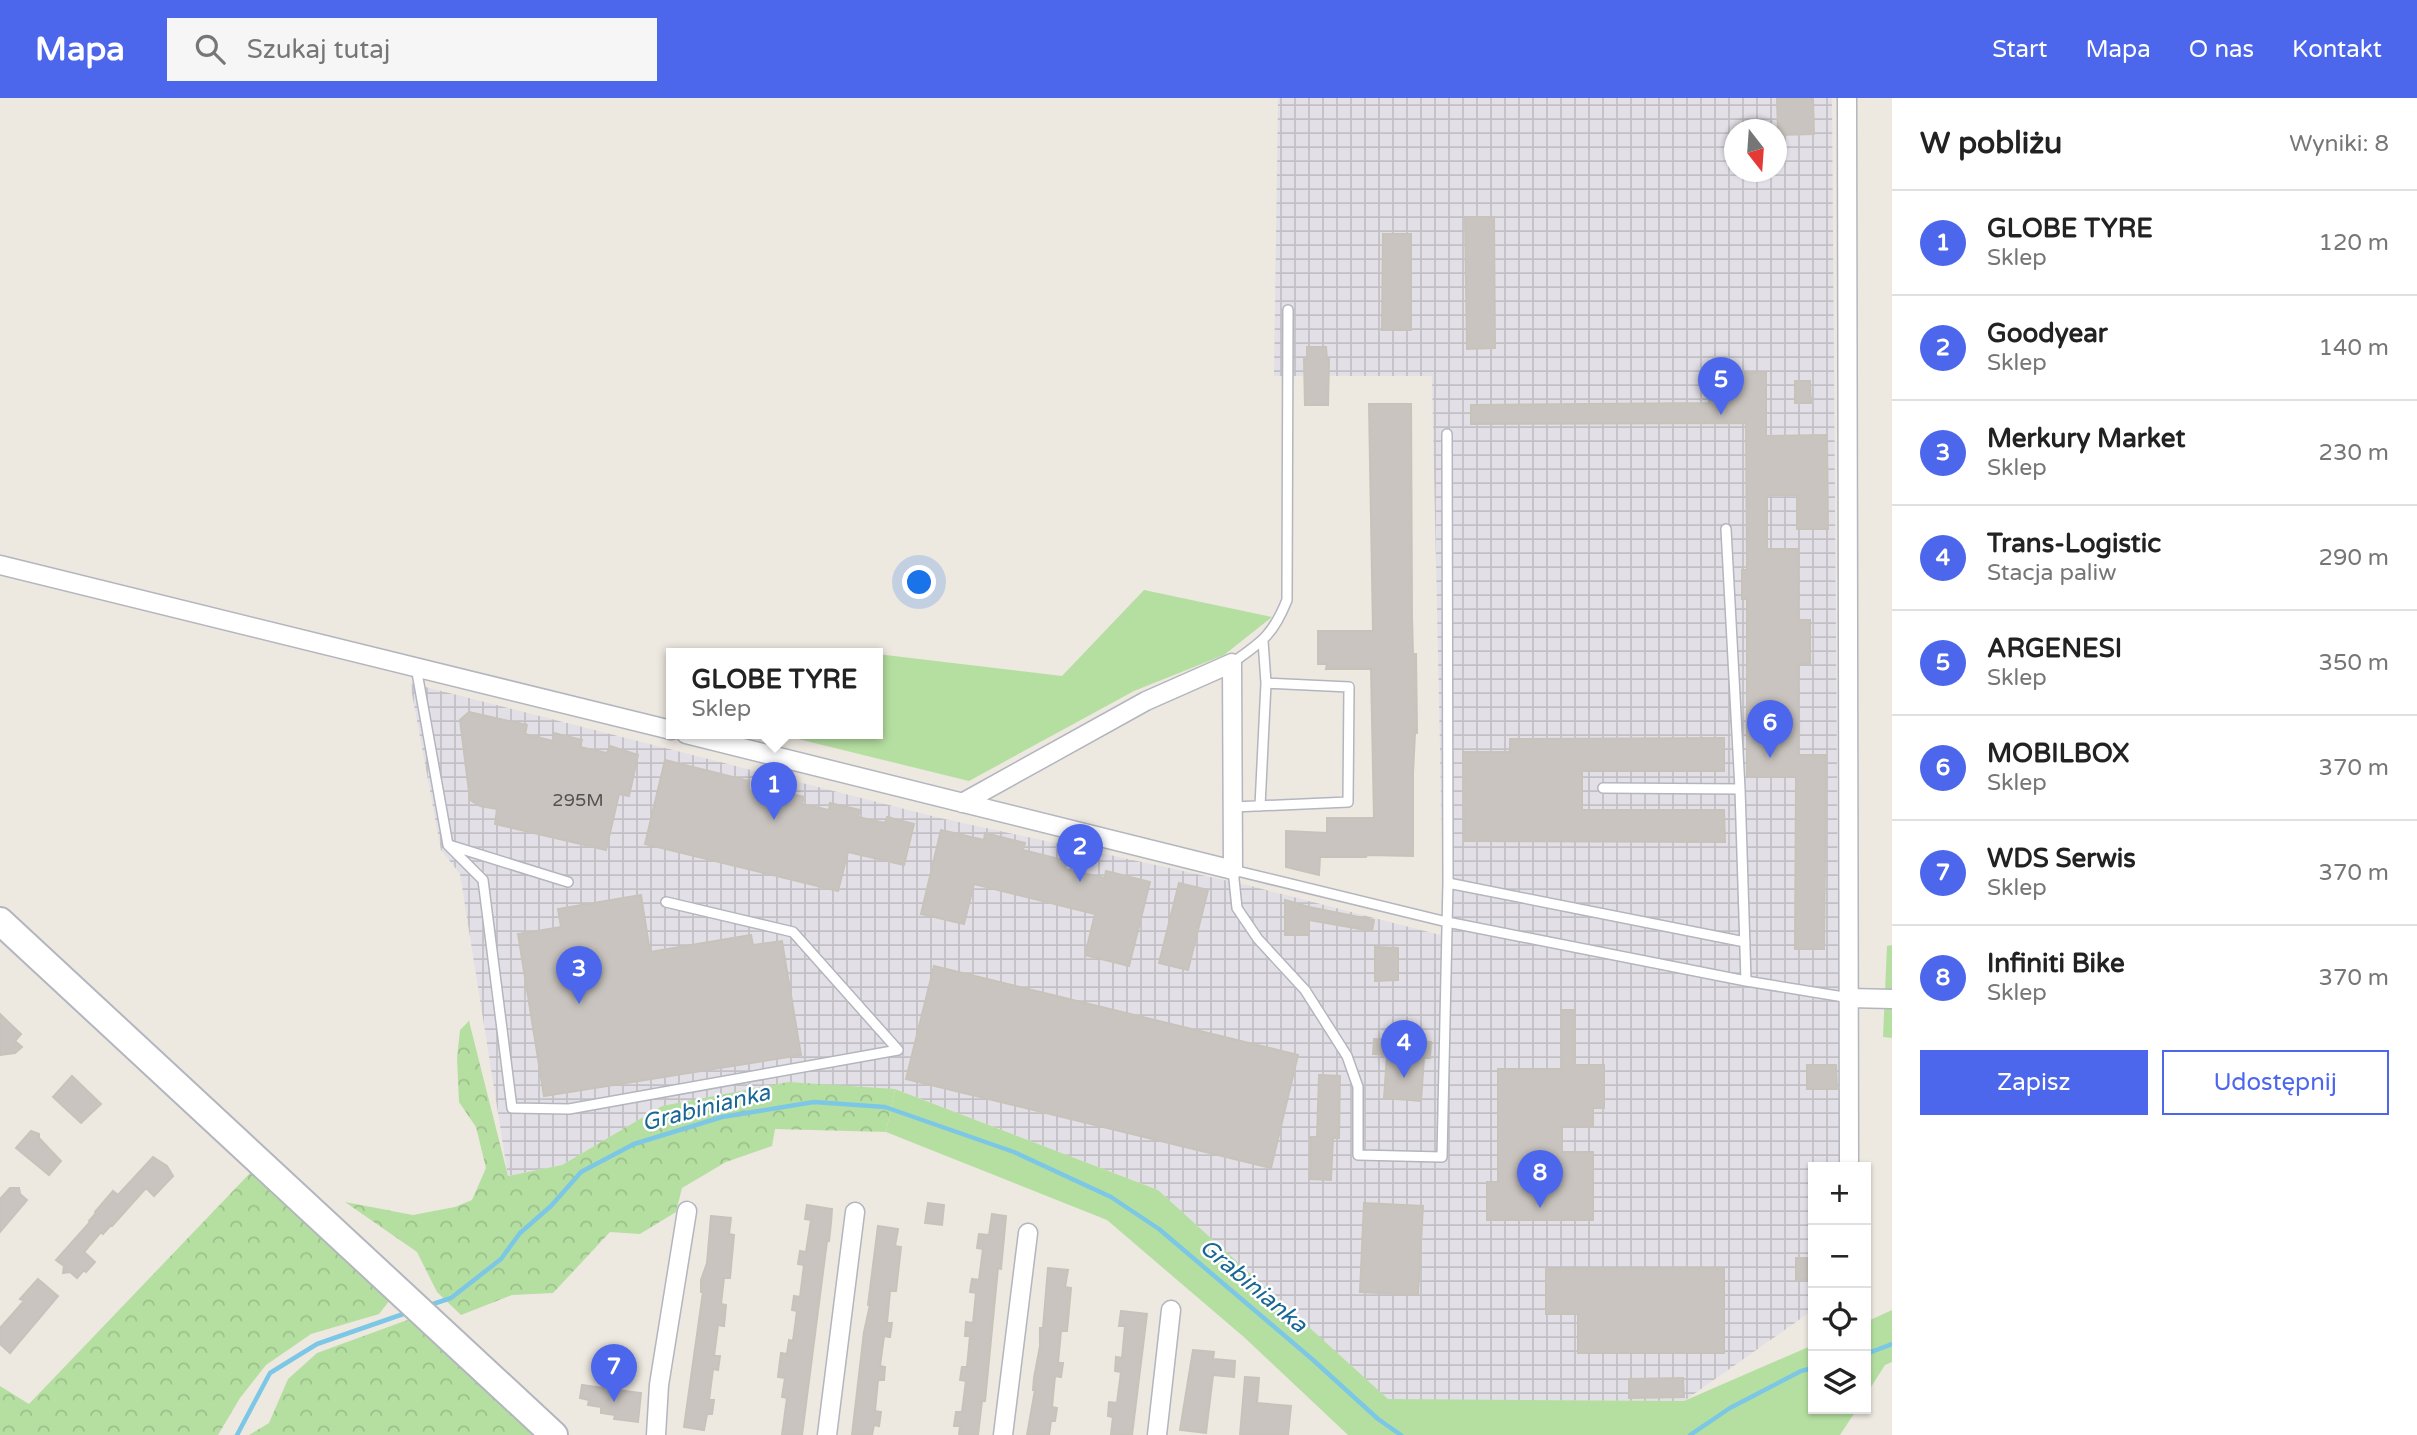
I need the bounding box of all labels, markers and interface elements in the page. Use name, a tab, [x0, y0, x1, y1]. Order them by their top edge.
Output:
search box	[167, 18, 657, 81]
text: Mapa	[35, 30, 125, 69]
icon: search	[191, 30, 229, 68]
text: Szukaj tutaj	[247, 34, 390, 65]
text: Start	[1992, 35, 2047, 64]
text: Mapa	[2085, 35, 2151, 64]
text: O nas	[2189, 35, 2254, 64]
text: Kontakt	[2292, 35, 2382, 64]
north arrow	[1724, 119, 1787, 182]
text: W pobliżu	[1920, 125, 2062, 162]
text: Wyniki: 8	[2289, 130, 2389, 158]
text: GLOBE TYRE	[1987, 213, 2153, 244]
text: 1	[1936, 229, 1950, 257]
text: 120 m	[2319, 229, 2389, 257]
text: Sklep	[1987, 244, 2047, 272]
text: Goodyear	[1987, 318, 2108, 349]
text: 2	[1936, 334, 1950, 362]
text: 140 m	[2319, 334, 2389, 362]
text: Sklep	[1987, 349, 2047, 377]
pin: 5	[1698, 357, 1744, 415]
text: Merkury Market	[1987, 423, 2185, 454]
text: 3	[1936, 439, 1950, 467]
text: 230 m	[2319, 439, 2389, 467]
text: Sklep	[1987, 454, 2047, 482]
text: Trans-Logistic	[1987, 528, 2161, 559]
text: 4	[1936, 544, 1950, 572]
text: 290 m	[2319, 544, 2389, 572]
text: Stacja paliw	[1987, 559, 2117, 587]
your location	[902, 565, 936, 599]
text: ARGENESI	[1987, 633, 2122, 664]
popup	[666, 648, 883, 739]
text: 5	[1936, 649, 1950, 677]
text: 350 m	[2319, 649, 2389, 677]
text: GLOBE TYRE	[692, 664, 857, 695]
text: Sklep	[1987, 664, 2047, 692]
text: Sklep	[692, 695, 751, 723]
pin: 6	[1747, 700, 1793, 758]
text: MOBILBOX	[1987, 738, 2129, 769]
text: 6	[1936, 754, 1950, 782]
text: 370 m	[2319, 754, 2389, 782]
pin: 1	[751, 762, 797, 820]
text: Sklep	[1987, 769, 2047, 797]
house number: 295M	[552, 789, 604, 811]
pin: 2	[1057, 824, 1103, 882]
text: WDS Serwis	[1987, 843, 2136, 874]
text: 7	[1936, 859, 1950, 887]
text: 370 m	[2319, 859, 2389, 887]
text: Sklep	[1987, 874, 2047, 902]
pin: 3	[556, 946, 602, 1004]
text: Infiniti Bike	[1987, 948, 2125, 979]
text: 8	[1936, 964, 1950, 992]
text: 370 m	[2319, 964, 2389, 992]
text: Sklep	[1987, 979, 2047, 1007]
pin: 4	[1381, 1020, 1427, 1078]
button: Zapisz	[1920, 1050, 2148, 1115]
button: Udostępnij	[2162, 1050, 2389, 1115]
water label: Grabinianka	[639, 1078, 774, 1137]
pin: 8	[1517, 1150, 1563, 1208]
map controls	[1808, 1162, 1871, 1414]
button: +	[1808, 1162, 1871, 1225]
button: −	[1808, 1225, 1871, 1288]
water label: Grabinianka	[1194, 1233, 1313, 1340]
button: locate	[1808, 1288, 1871, 1351]
pin: 7	[591, 1344, 637, 1402]
button: layers	[1808, 1351, 1871, 1414]

